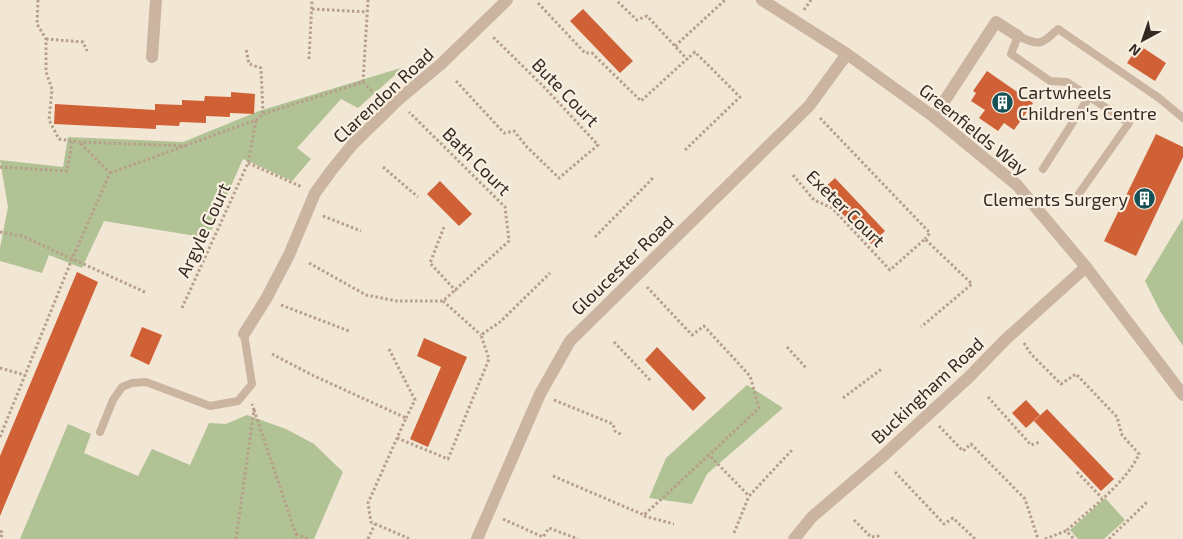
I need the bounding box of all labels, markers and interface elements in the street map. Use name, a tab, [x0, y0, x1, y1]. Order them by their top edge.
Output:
north arrow	[1118, 15, 1168, 65]
text: N	[1125, 41, 1144, 60]
street label: Clarendon Road	[328, 43, 438, 147]
street label: Bute Court	[528, 53, 604, 131]
street label: Greenfields Way	[915, 78, 1033, 180]
place label: Cartwheels Children's Centre	[1018, 81, 1157, 124]
building icon: Cartwheels Children's Centre	[990, 90, 1014, 114]
street label: Bath Court	[438, 122, 516, 200]
street label: Exeter Court	[802, 165, 890, 251]
street label: Argyle Court	[172, 179, 235, 281]
building icon: Clements Surgery	[1132, 187, 1156, 211]
place label: Clements Surgery	[983, 188, 1128, 210]
street label: Gloucester Road	[566, 211, 678, 319]
street label: Buckingham Road	[866, 332, 988, 448]

